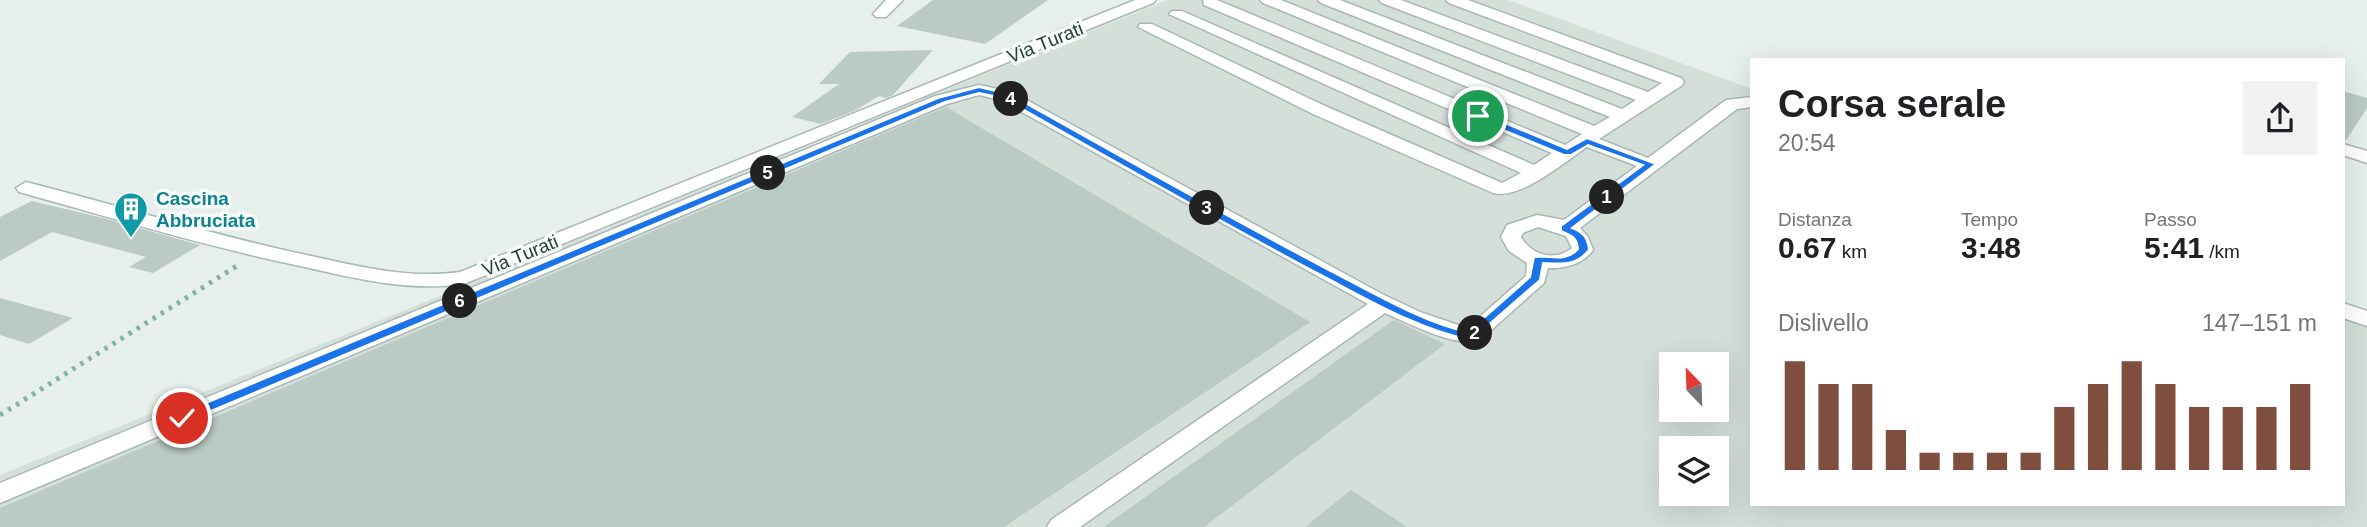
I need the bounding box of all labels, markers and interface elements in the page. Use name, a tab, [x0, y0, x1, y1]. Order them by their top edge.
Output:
street label: Via Turati	[1004, 18, 1086, 67]
button: share	[2243, 81, 2317, 155]
pin: 4	[993, 82, 1028, 116]
text: Corsa serale	[1778, 83, 2006, 125]
pin	[1448, 86, 1508, 146]
text: 4	[1005, 88, 1016, 109]
icon: arrive	[1459, 97, 1497, 135]
text: 20:54	[1778, 130, 1836, 156]
pin: 5	[750, 156, 786, 190]
text: 5	[762, 162, 773, 183]
pin: 1	[1590, 180, 1624, 214]
text: 1	[1601, 186, 1612, 207]
place label: Cascina Abbruciata	[156, 188, 256, 231]
building icon: Cascina Abbruciata	[112, 190, 150, 239]
pin: 3	[1190, 190, 1224, 226]
text: 3	[1201, 197, 1212, 218]
text: Distanza	[1778, 209, 1852, 230]
text: Tempo	[1961, 209, 2018, 230]
text: Passo	[2144, 209, 2197, 230]
street label: Via Turati	[479, 231, 561, 280]
text: 0.67	[1778, 231, 1836, 264]
text: 3:48	[1961, 231, 2021, 264]
text: 5:41	[2144, 231, 2204, 264]
text: km	[1836, 241, 1867, 262]
text: /km	[2204, 241, 2240, 262]
pin: 6	[442, 284, 477, 318]
text: 6	[454, 290, 465, 311]
text: Dislivello	[1778, 310, 1869, 336]
text: 147–151 m	[2202, 310, 2317, 336]
pin: 2	[1458, 316, 1492, 350]
text: 2	[1469, 322, 1480, 343]
north arrow	[1659, 352, 1729, 422]
map controls	[1659, 352, 1729, 506]
pin	[152, 388, 212, 448]
icon: check	[163, 399, 201, 437]
button: layers	[1659, 436, 1729, 506]

